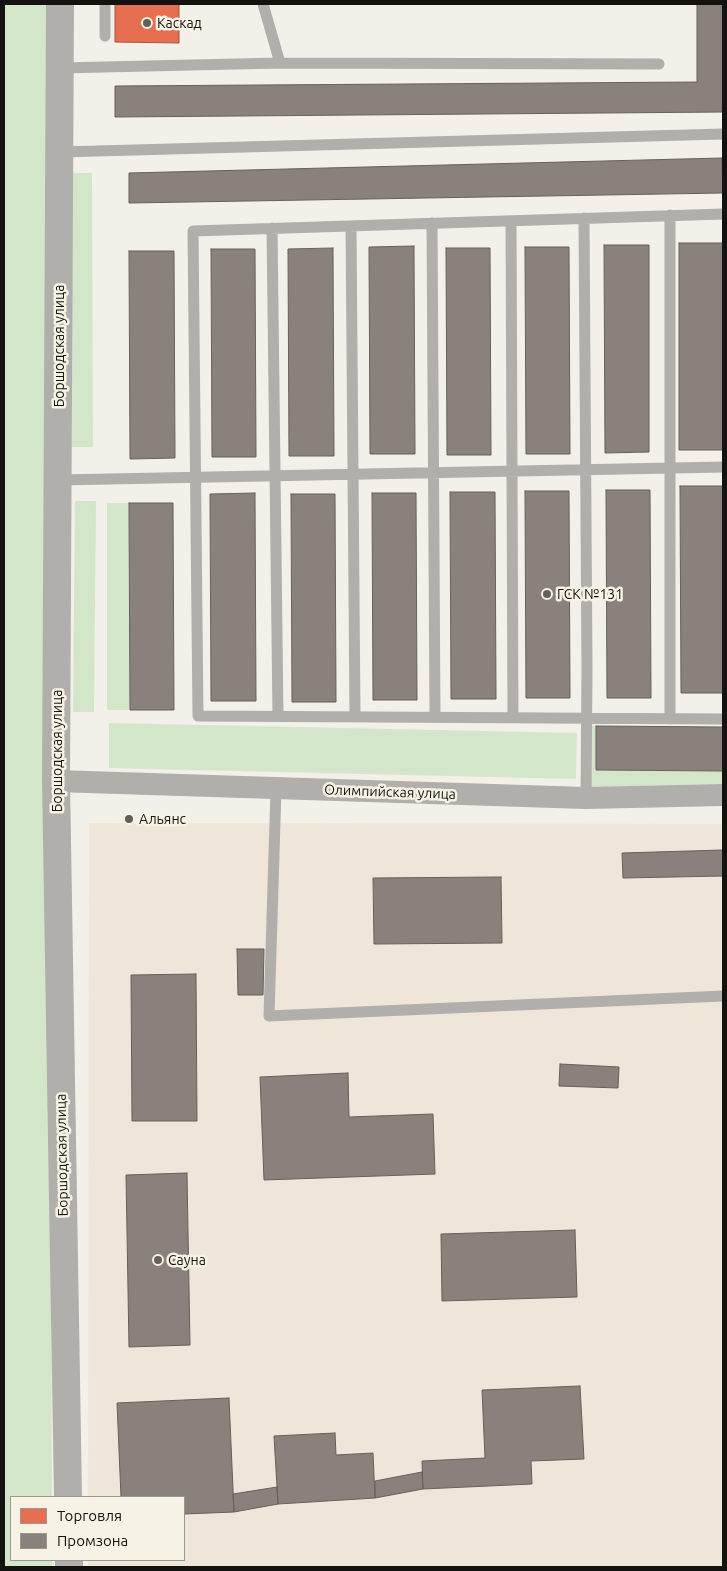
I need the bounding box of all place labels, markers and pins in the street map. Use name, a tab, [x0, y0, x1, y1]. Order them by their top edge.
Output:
place label: Каскад	[157, 15, 202, 31]
marker: Каскад	[141, 17, 153, 29]
place label: ГСК №131	[557, 586, 623, 602]
marker: ГСК №131	[541, 588, 553, 600]
place label: Альянс	[139, 811, 186, 827]
marker: Альянс	[123, 813, 135, 825]
place label: Сауна	[168, 1252, 206, 1268]
marker: Сауна	[152, 1254, 164, 1266]

